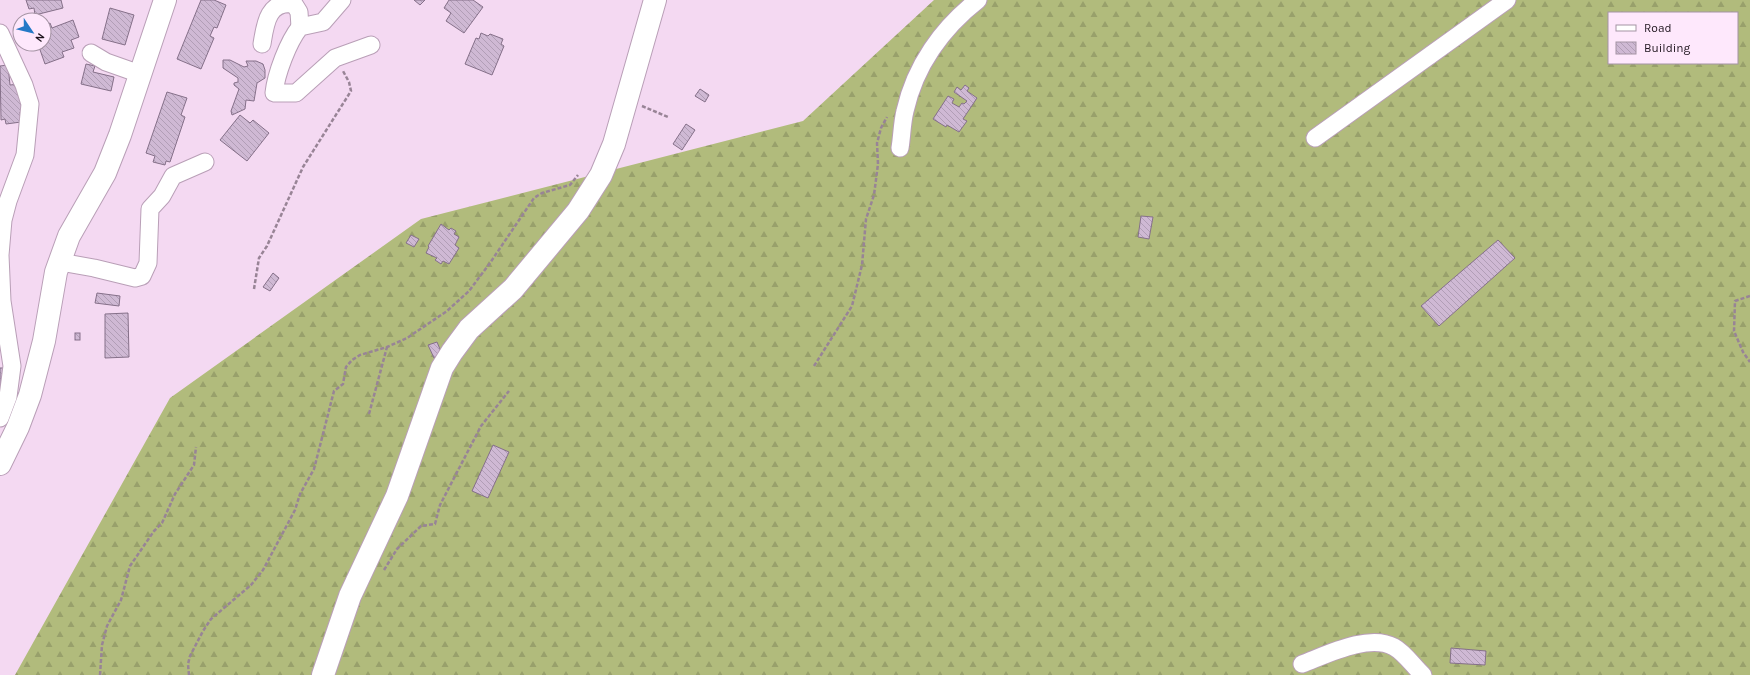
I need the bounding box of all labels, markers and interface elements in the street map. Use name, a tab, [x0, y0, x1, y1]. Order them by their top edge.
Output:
north arrow	[12, 12, 52, 52]
legend	[1608, 12, 1738, 64]
text: Road	[1644, 21, 1672, 35]
text: N	[32, 30, 47, 44]
text: Building	[1644, 41, 1691, 55]

